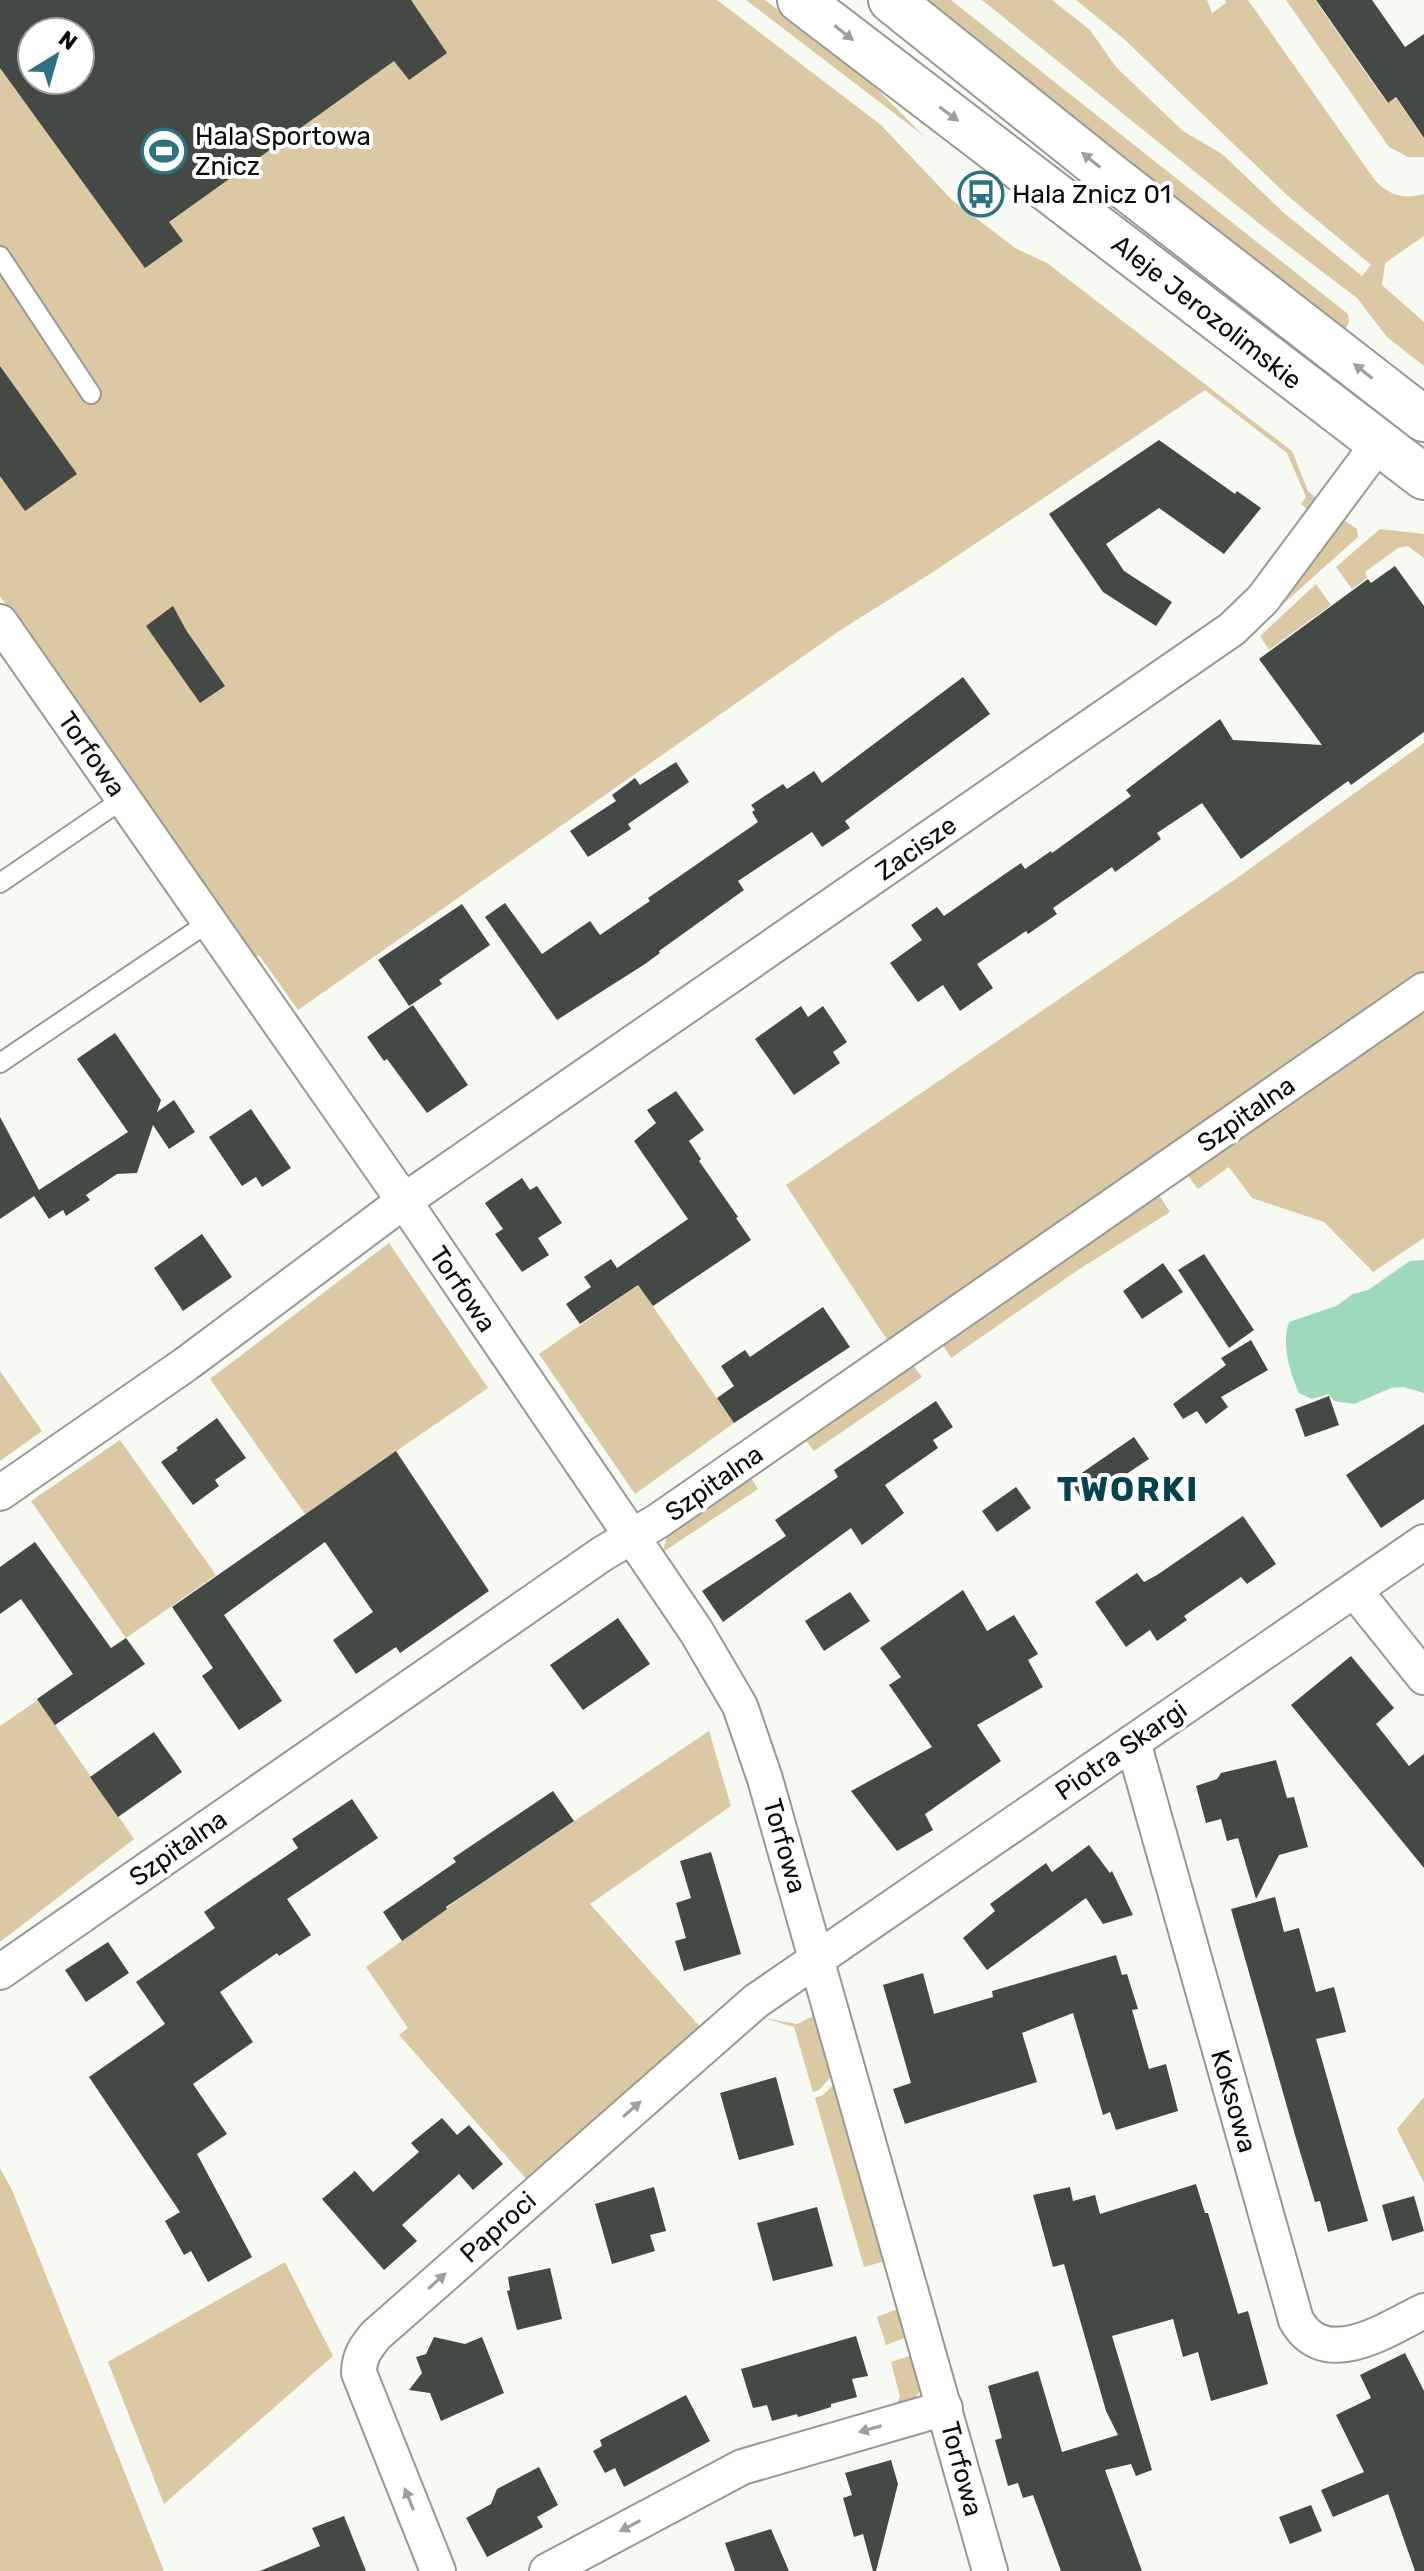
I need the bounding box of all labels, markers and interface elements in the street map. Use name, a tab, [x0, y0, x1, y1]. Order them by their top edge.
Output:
north arrow	[16, 16, 96, 96]
text: N	[53, 25, 82, 56]
one-way arrow	[834, 25, 854, 41]
one-way arrow	[939, 106, 959, 122]
place label: Hala Sportowa Znicz	[195, 121, 371, 182]
sports icon: Hala Sportowa Znicz	[140, 127, 188, 175]
one-way arrow	[1081, 152, 1101, 169]
bus stop icon: Hala Znicz 01	[957, 170, 1005, 218]
place label: Hala Znicz 01	[1012, 179, 1171, 210]
street label: Aleje Jerozolimskie	[1106, 229, 1308, 396]
one-way arrow	[1353, 363, 1373, 380]
street label: Torfowa	[51, 706, 132, 803]
street label: Zacisze	[870, 809, 963, 887]
street label: Szpitalna	[1191, 1070, 1301, 1159]
street label: Torfowa	[423, 1241, 502, 1338]
street label: Szpitalna	[659, 1439, 769, 1528]
district label: TWORKI	[1057, 1469, 1199, 1510]
street label: Piotra Skargi	[1050, 1694, 1193, 1807]
street label: Torfowa	[756, 1795, 813, 1897]
street label: Szpitalna	[123, 1804, 233, 1893]
street label: Koksowa	[1204, 2046, 1263, 2156]
one-way arrow	[622, 2100, 641, 2118]
street label: Paproci	[454, 2185, 543, 2269]
one-way arrow	[427, 2272, 447, 2290]
street label: Torfowa	[934, 2419, 989, 2520]
one-way arrow	[857, 2423, 881, 2436]
one-way arrow	[402, 2487, 415, 2511]
one-way arrow	[619, 2520, 642, 2533]

